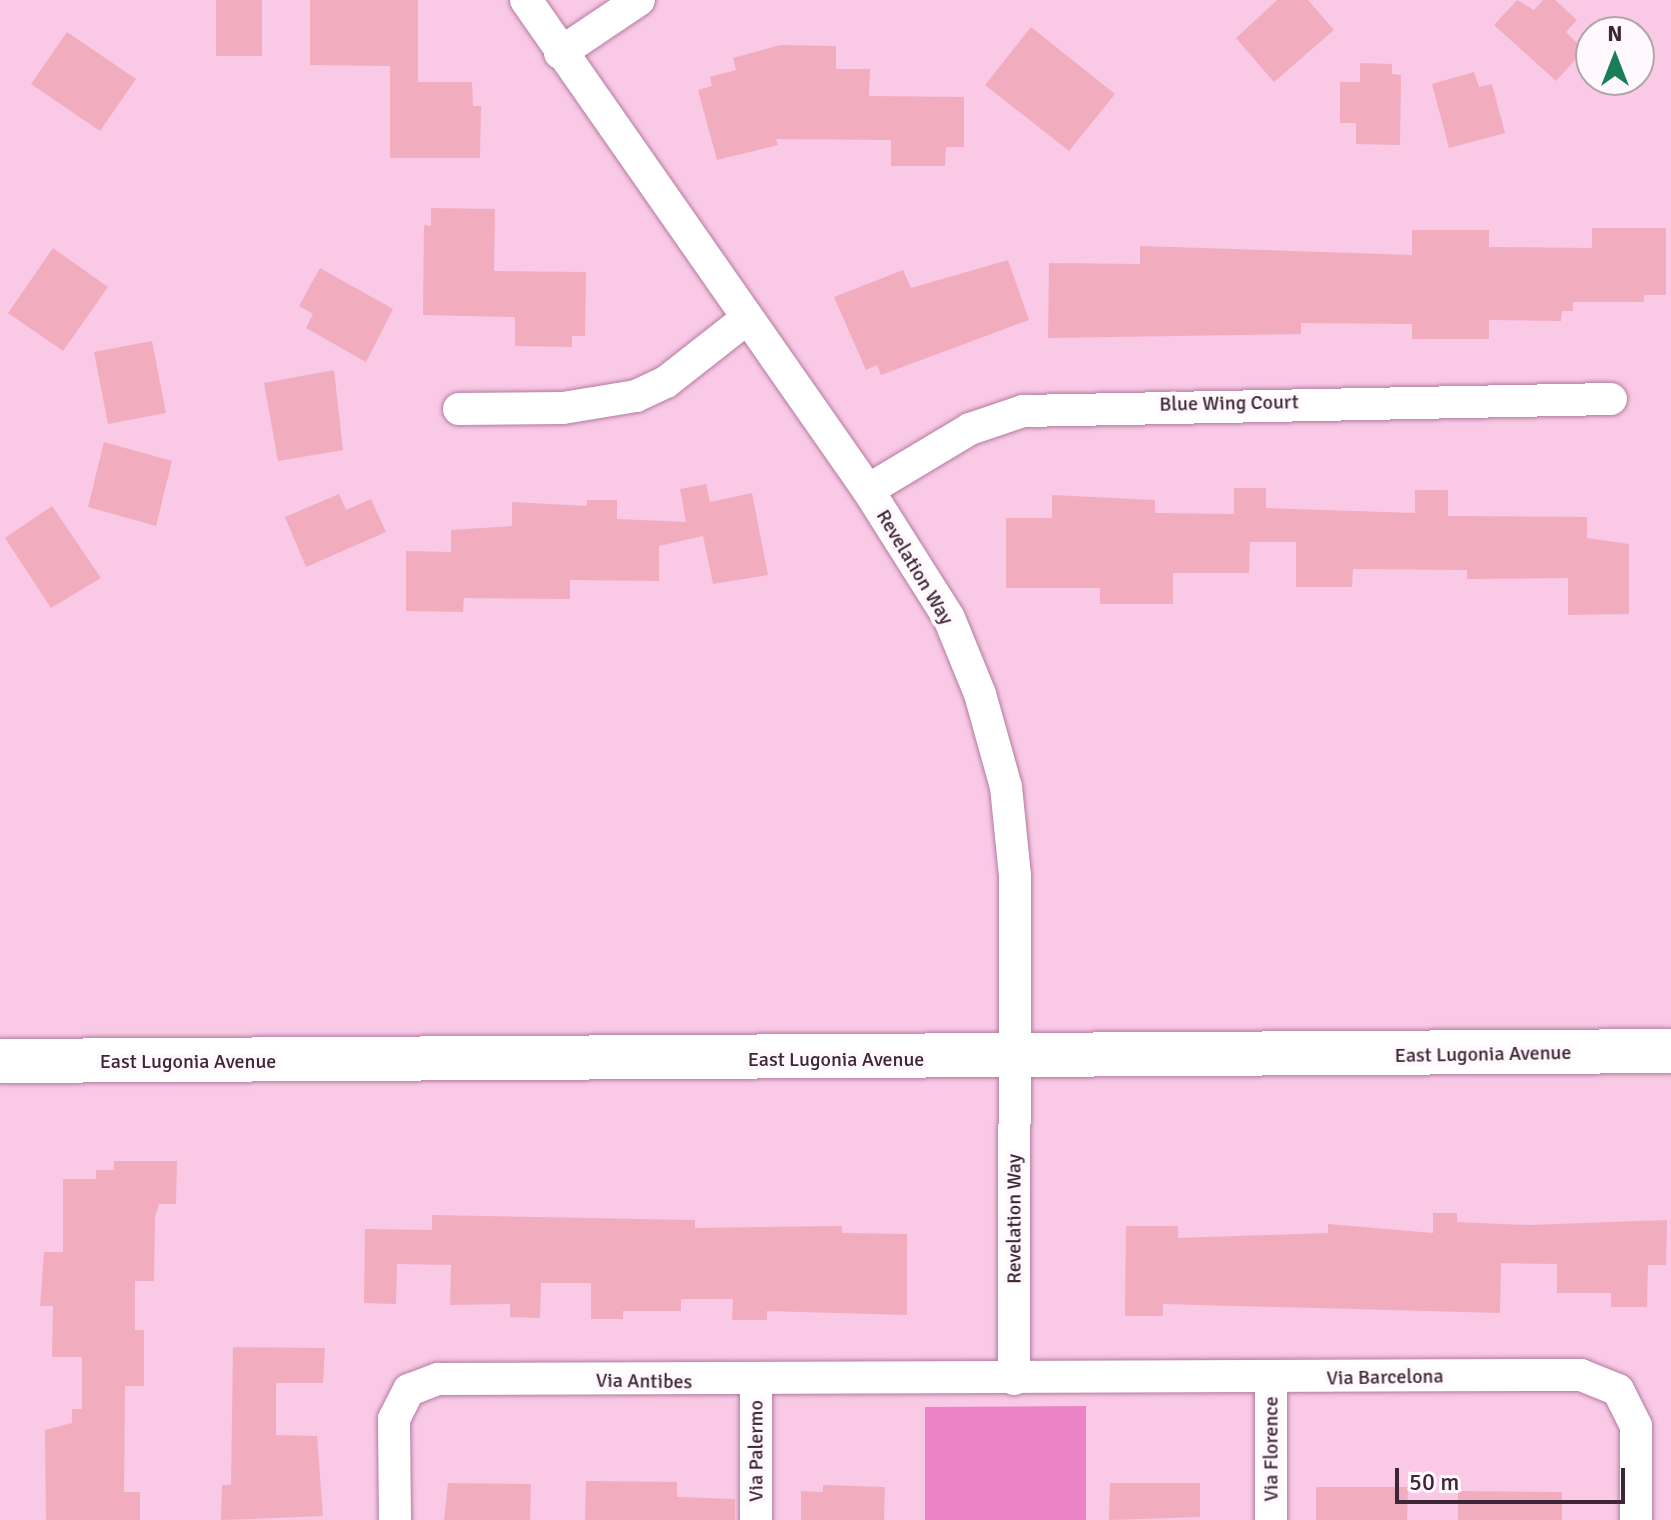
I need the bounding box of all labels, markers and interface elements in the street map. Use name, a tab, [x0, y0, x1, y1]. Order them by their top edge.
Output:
north arrow	[1575, 16, 1655, 96]
text: N	[1607, 20, 1623, 47]
street label: Blue Wing Court	[1159, 390, 1299, 416]
street label: Revelation Way	[871, 505, 959, 629]
street label: East Lugonia Avenue	[1394, 1040, 1572, 1068]
street label: East Lugonia Avenue	[748, 1047, 924, 1071]
street label: East Lugonia Avenue	[100, 1049, 276, 1073]
street label: Revelation Way	[1002, 1154, 1026, 1284]
street label: Via Barcelona	[1326, 1364, 1444, 1390]
street label: Via Antibes	[596, 1368, 692, 1394]
street label: Via Florence	[1259, 1396, 1283, 1502]
street label: Via Palermo	[744, 1400, 768, 1502]
scale bar	[1399, 1452, 1629, 1502]
text: 50 m	[1409, 1467, 1459, 1497]

